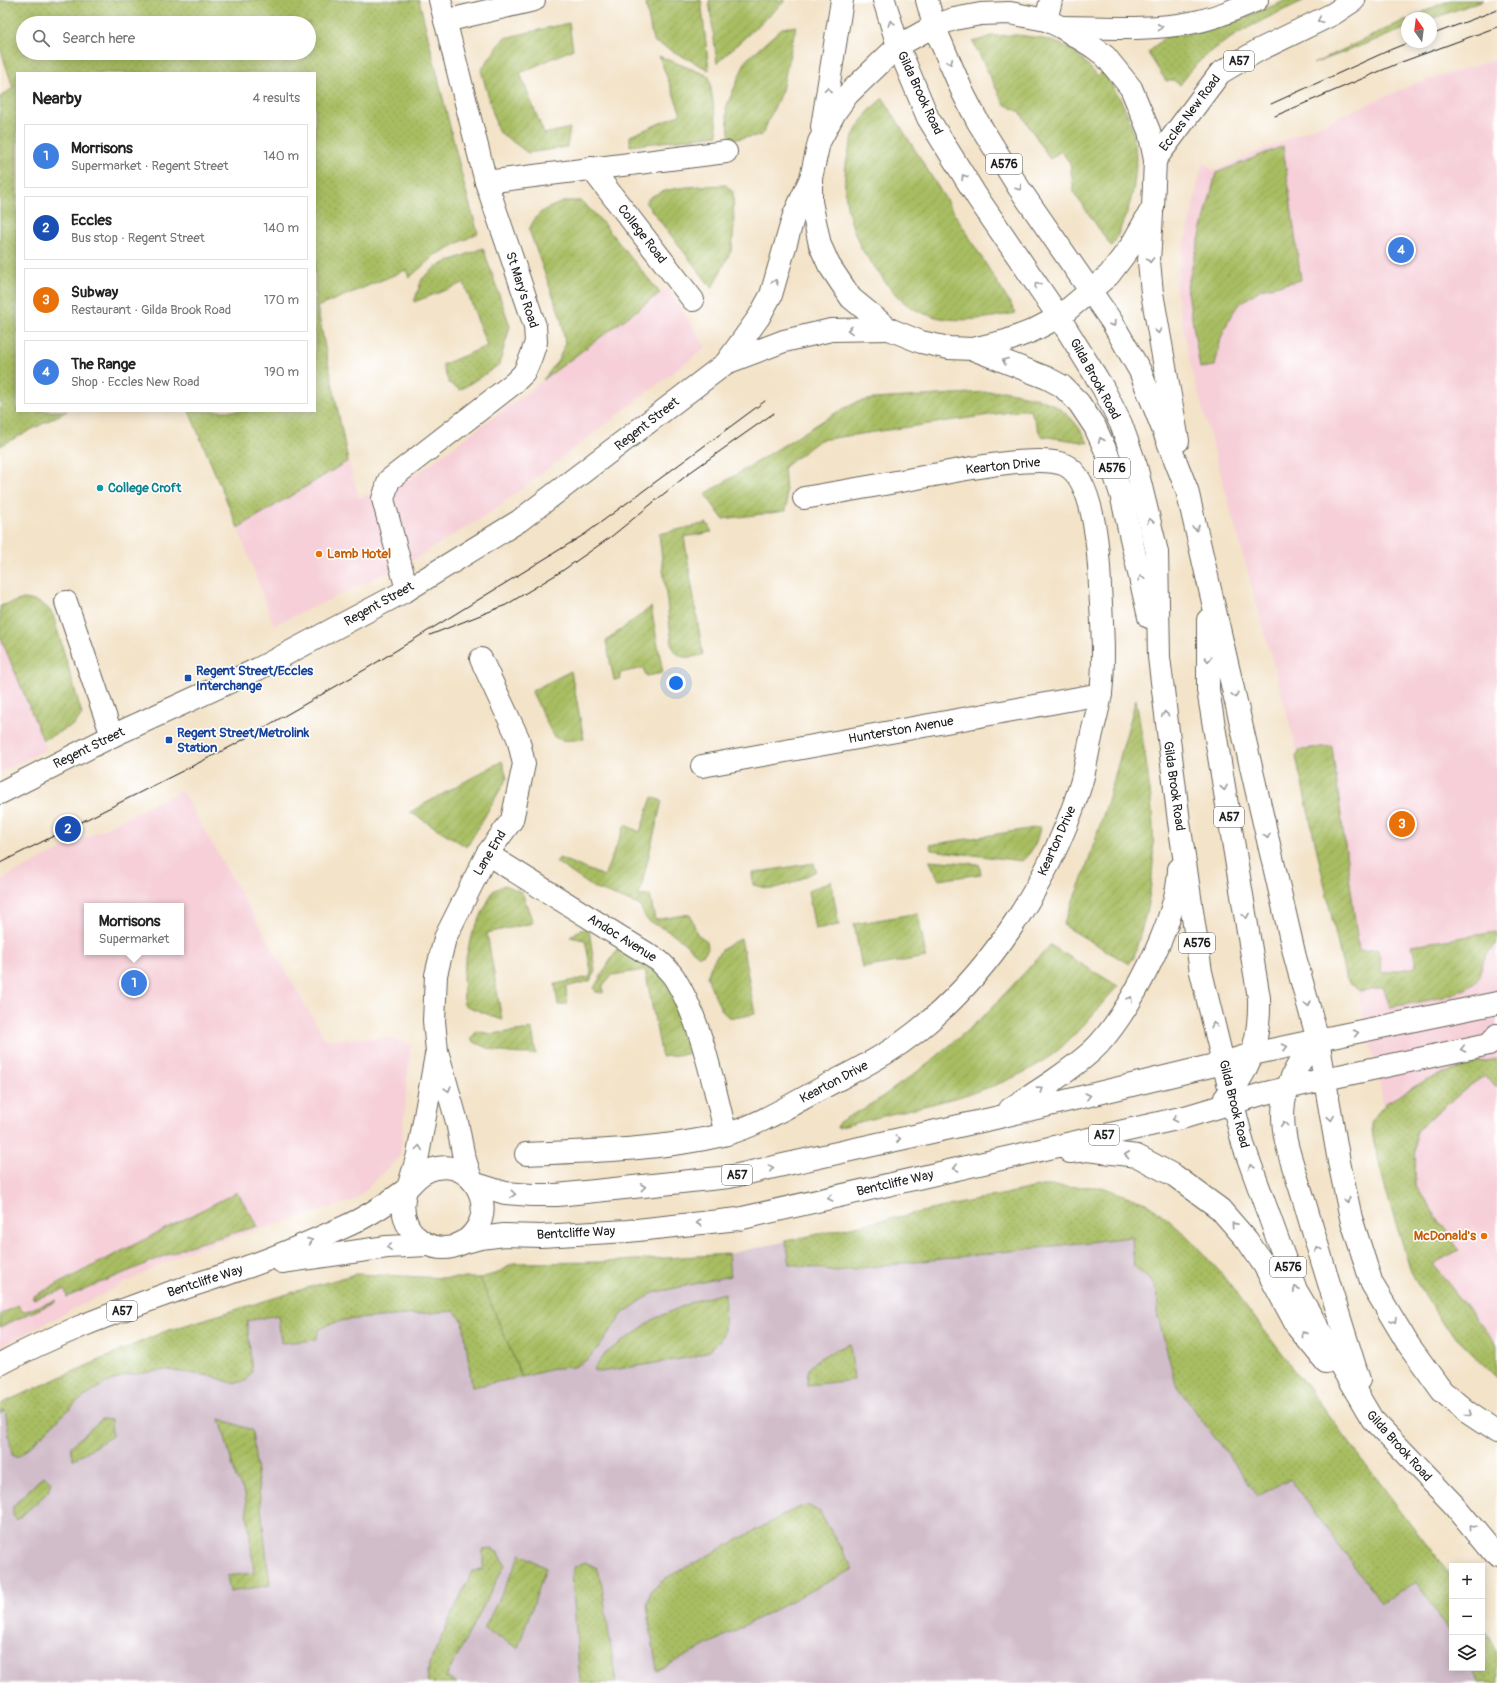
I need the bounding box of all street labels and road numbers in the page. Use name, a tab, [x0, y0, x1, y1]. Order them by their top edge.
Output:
street label: Gilda Brook Road	[894, 49, 946, 137]
road number: A57	[1224, 51, 1254, 71]
street label: Eccles New Road	[1156, 72, 1224, 154]
road number: A576	[986, 154, 1022, 174]
street label: College Road	[614, 201, 670, 267]
street label: St Mary's Road	[502, 250, 542, 330]
street label: Gilda Brook Road	[1066, 336, 1124, 422]
street label: Regent Street	[612, 393, 683, 454]
street label: Kearton Drive	[965, 454, 1042, 478]
road number: A576	[1094, 458, 1130, 478]
street label: Regent Street	[341, 578, 417, 630]
street label: Hunterston Avenue	[847, 713, 955, 747]
street label: Regent Street	[51, 724, 128, 772]
street label: Gilda Brook Road	[1160, 740, 1188, 832]
street label: Kearton Drive	[1034, 803, 1080, 878]
road number: A57	[1214, 807, 1244, 827]
street label: Lane End	[470, 827, 510, 879]
street label: Andoc Avenue	[585, 910, 660, 966]
road number: A576	[1179, 933, 1215, 953]
street label: Kearton Drive	[797, 1057, 871, 1107]
street label: Gilda Brook Road	[1215, 1058, 1253, 1150]
road number: A57	[1089, 1125, 1119, 1145]
road number: A57	[722, 1165, 752, 1185]
street label: Bentcliffe Way	[855, 1166, 935, 1200]
street label: Bentcliffe Way	[536, 1223, 616, 1243]
road number: A576	[1270, 1257, 1306, 1277]
street label: Bentcliffe Way	[165, 1261, 245, 1301]
road number: A57	[107, 1301, 137, 1321]
street label: Gilda Brook Road	[1363, 1407, 1435, 1485]

